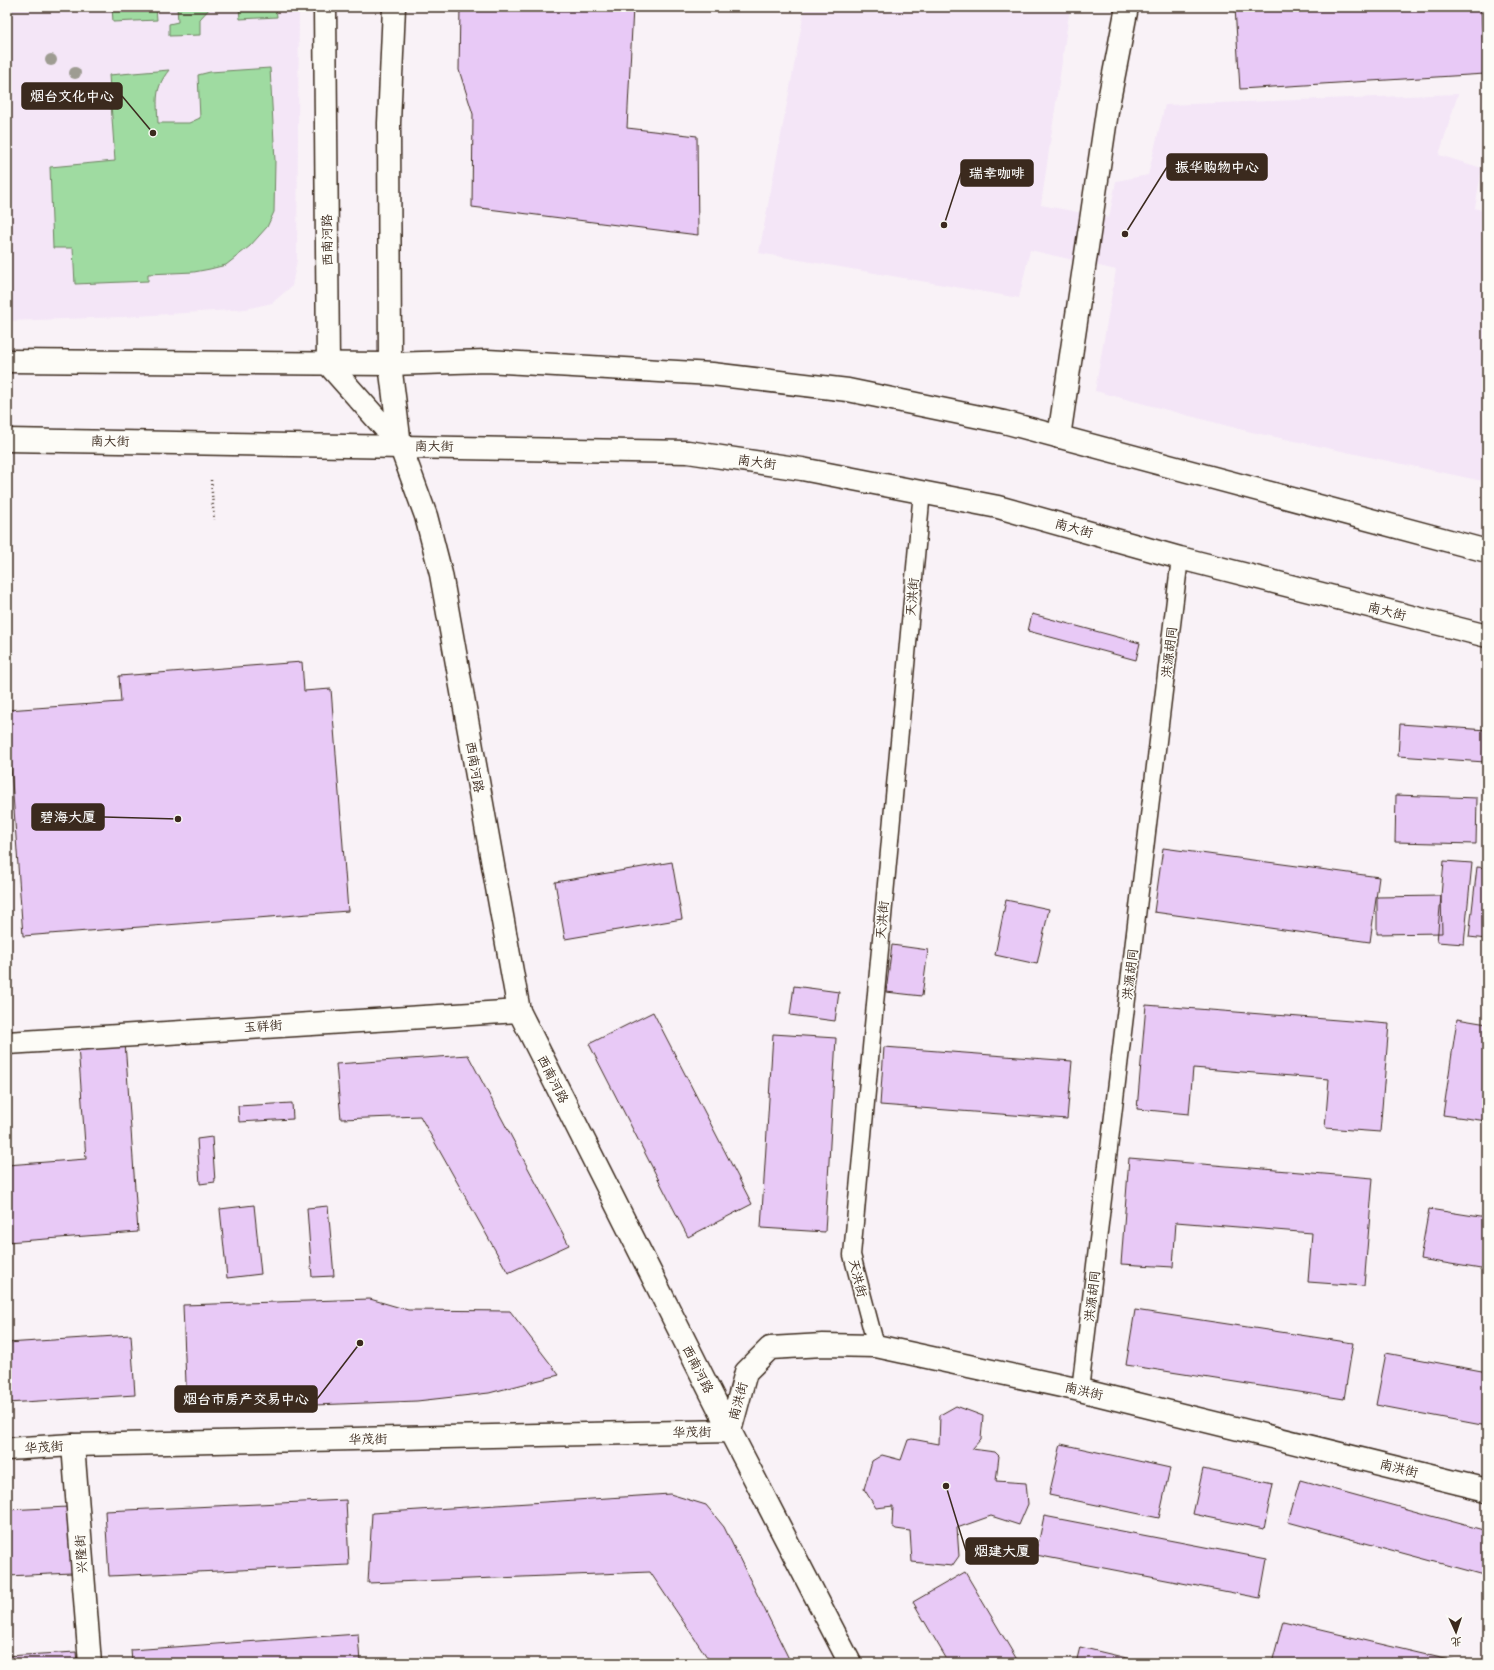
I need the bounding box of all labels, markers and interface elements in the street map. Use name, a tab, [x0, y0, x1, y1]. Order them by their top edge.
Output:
callout: 烟台文化中心	[22, 83, 122, 109]
text: 烟台文化中心	[30, 88, 114, 105]
callout: 振华购物中心	[1167, 154, 1267, 180]
text: 振华购物中心	[1175, 159, 1259, 176]
callout: 瑞幸咖啡	[961, 160, 1033, 186]
text: 瑞幸咖啡	[969, 165, 1025, 182]
street label: 西南河路	[319, 214, 335, 266]
street label: 南大街	[90, 433, 130, 449]
street label: 南大街	[414, 438, 454, 454]
street label: 南大街	[737, 452, 777, 472]
street label: 南大街	[1053, 515, 1095, 541]
street label: 天洪街	[903, 577, 921, 617]
street label: 南大街	[1366, 599, 1408, 623]
street label: 洪源胡同	[1158, 625, 1180, 679]
street label: 西南河路	[463, 740, 487, 794]
callout: 碧海大厦	[32, 804, 104, 830]
text: 碧海大厦	[40, 809, 96, 826]
street label: 天洪街	[873, 900, 891, 940]
street label: 洪源胡同	[1119, 947, 1141, 1001]
street label: 玉祥街	[243, 1017, 283, 1035]
street label: 西南河路	[535, 1052, 571, 1106]
street label: 天洪街	[846, 1257, 870, 1299]
street label: 洪源胡同	[1081, 1269, 1103, 1323]
street label: 西南河路	[680, 1342, 716, 1396]
street label: 南洪街	[1063, 1379, 1105, 1403]
street label: 南洪街	[726, 1380, 750, 1422]
callout: 烟台市房产交易中心	[175, 1386, 317, 1412]
text: 烟台市房产交易中心	[183, 1391, 309, 1408]
street label: 华茂街	[672, 1424, 712, 1440]
street label: 华茂街	[348, 1431, 388, 1447]
street label: 华茂街	[24, 1438, 64, 1456]
street label: 南洪街	[1378, 1456, 1420, 1480]
street label: 兴隆街	[72, 1534, 90, 1574]
callout: 烟建大厦	[966, 1538, 1038, 1564]
text: 烟建大厦	[974, 1543, 1030, 1560]
north arrow	[1436, 1612, 1476, 1652]
text: 北	[1451, 1635, 1462, 1648]

